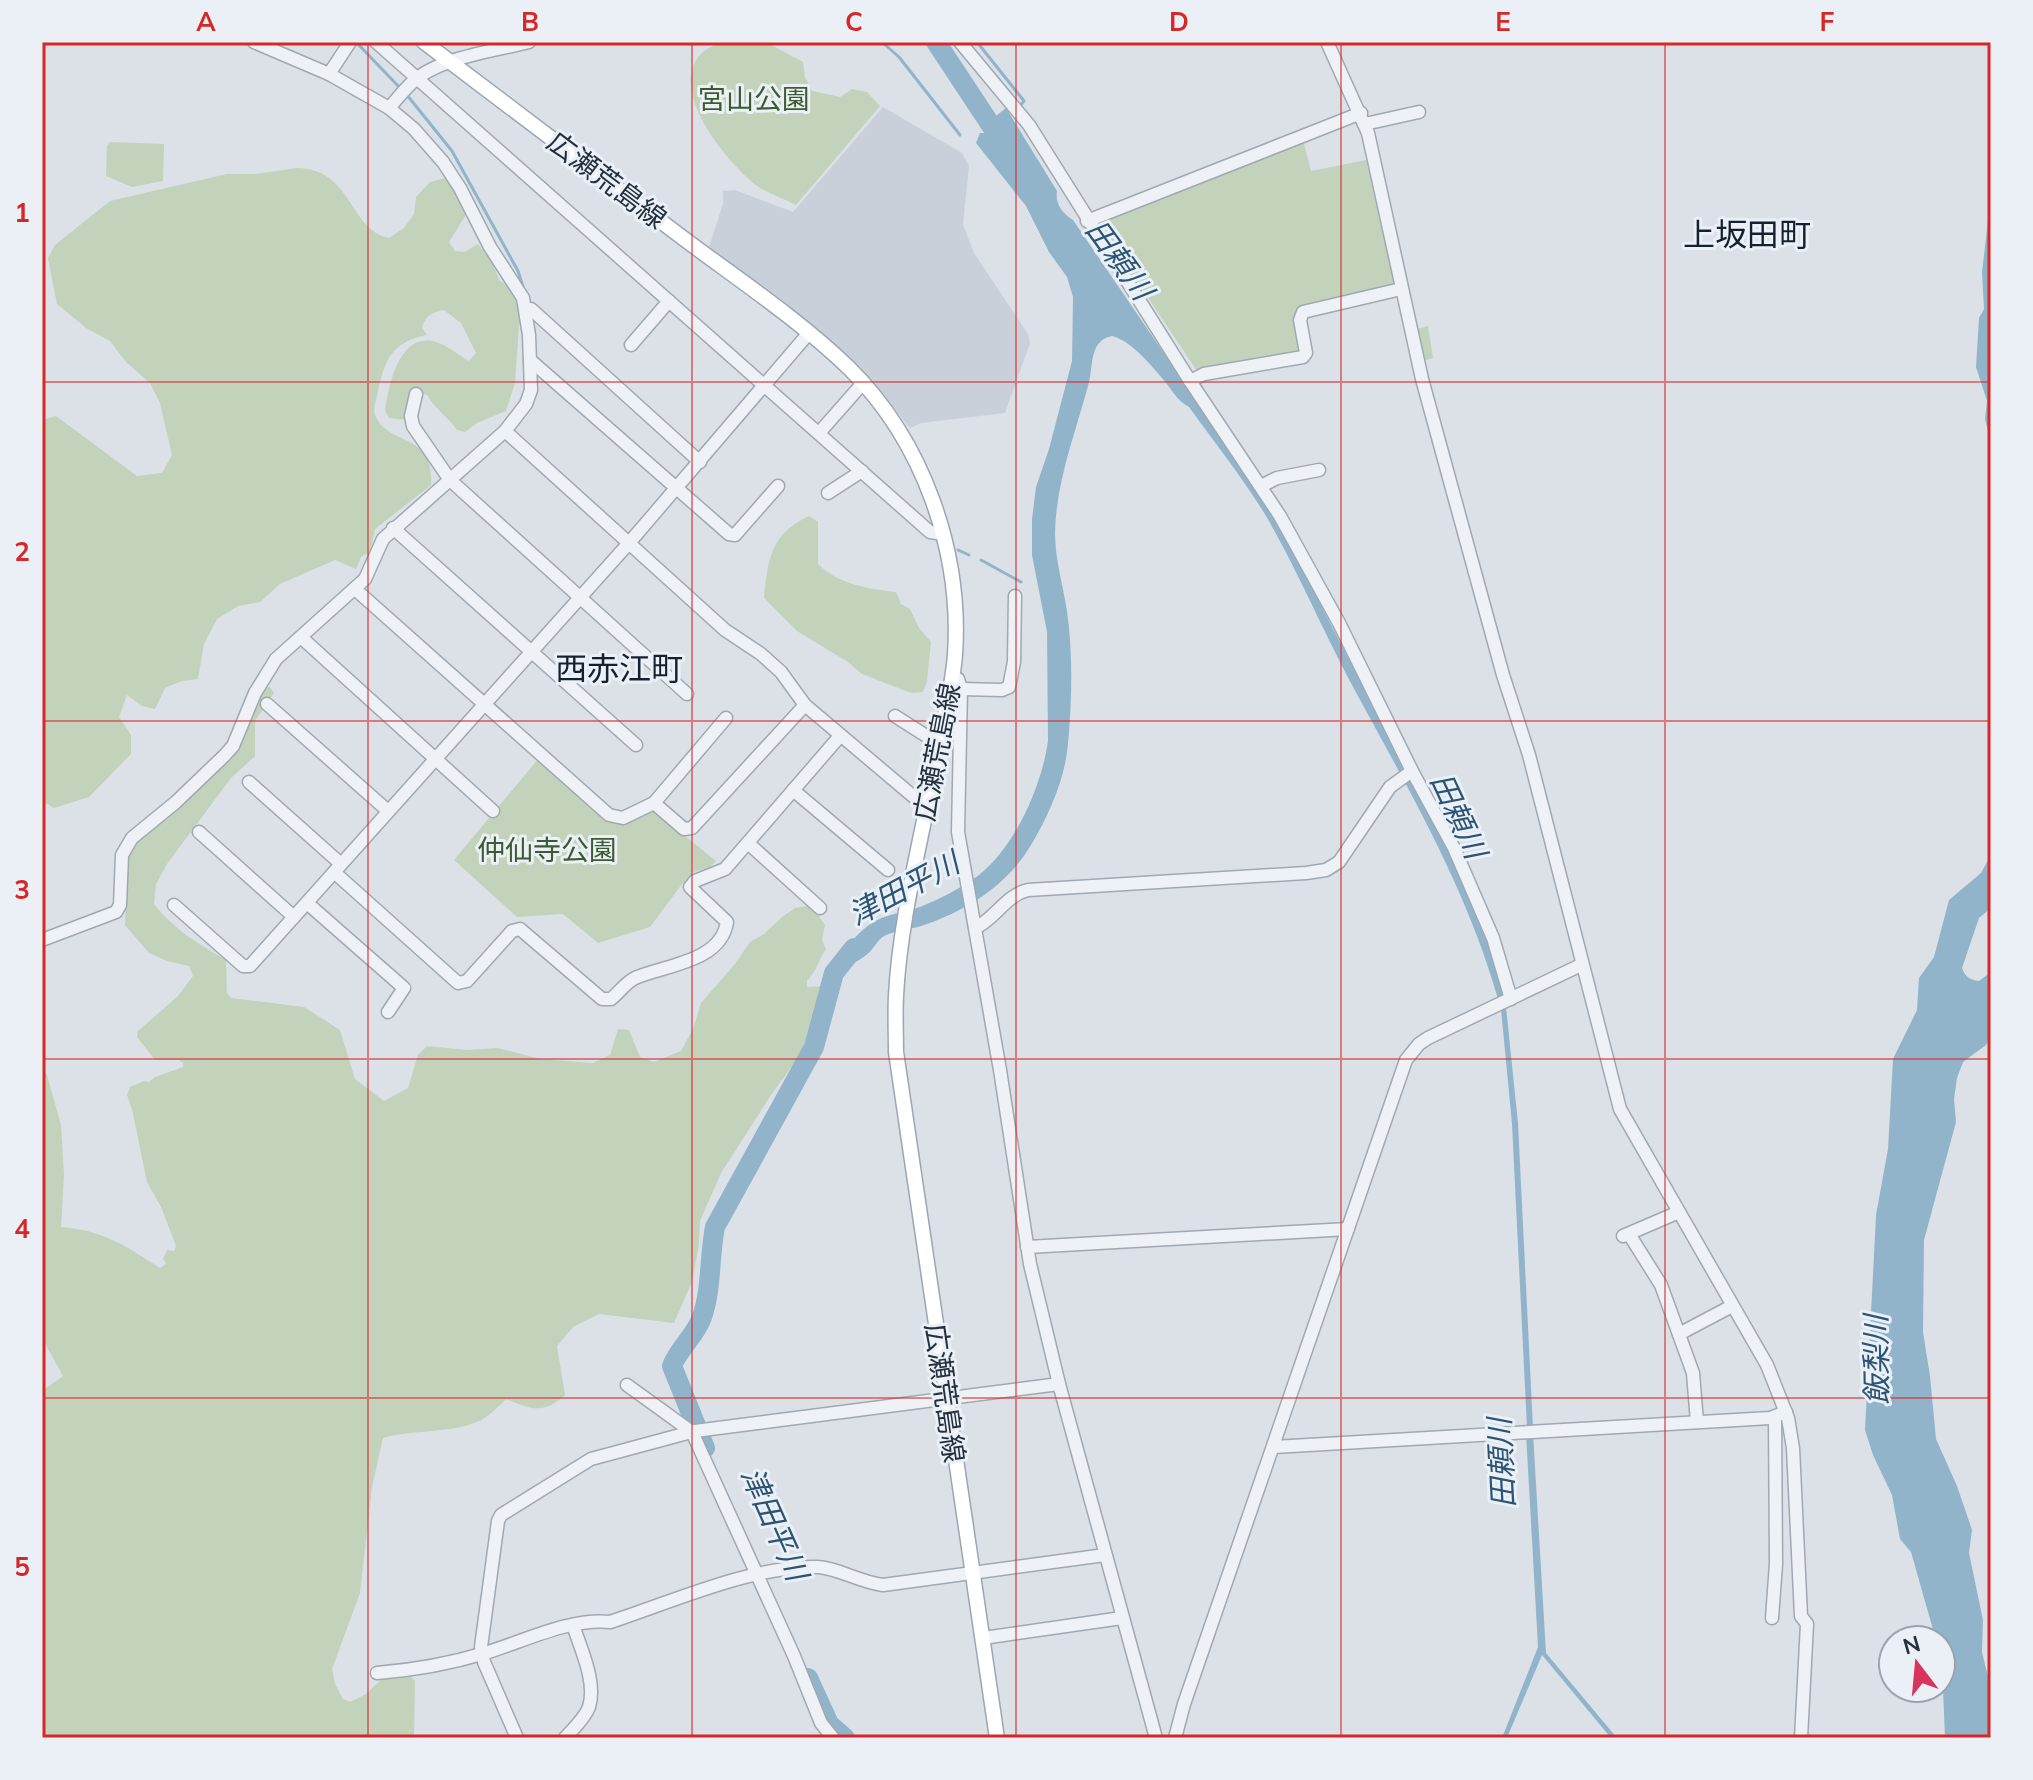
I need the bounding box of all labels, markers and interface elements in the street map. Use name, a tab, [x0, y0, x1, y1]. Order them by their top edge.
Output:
text: A	[196, 5, 216, 38]
text: B	[521, 5, 539, 38]
text: C	[845, 5, 863, 38]
text: D	[1169, 5, 1189, 38]
text: E	[1495, 5, 1511, 38]
text: F	[1820, 5, 1835, 38]
park label: 宮山公園	[698, 81, 810, 116]
street label: 広瀬荒島線	[541, 123, 674, 236]
text: 1	[14, 196, 30, 229]
water label: 田頼川	[1078, 212, 1163, 309]
district label: 上坂田町	[1683, 214, 1811, 254]
text: 2	[14, 535, 30, 568]
district label: 西赤江町	[555, 648, 683, 688]
street label: 広瀬荒島線	[906, 680, 967, 824]
water label: 田頼川	[1423, 767, 1496, 867]
park label: 仲仙寺公園	[477, 832, 617, 867]
water label: 津田平川	[842, 842, 968, 933]
text: 3	[14, 873, 30, 906]
text: 4	[14, 1212, 30, 1245]
water label: 飯梨川	[1856, 1312, 1896, 1405]
street label: 広瀬荒島線	[918, 1321, 973, 1465]
water label: 田頼川	[1480, 1414, 1522, 1509]
water label: 津田平川	[733, 1461, 818, 1589]
text: 5	[14, 1550, 30, 1583]
north arrow	[1877, 1624, 1957, 1704]
text: N	[1900, 1629, 1923, 1661]

